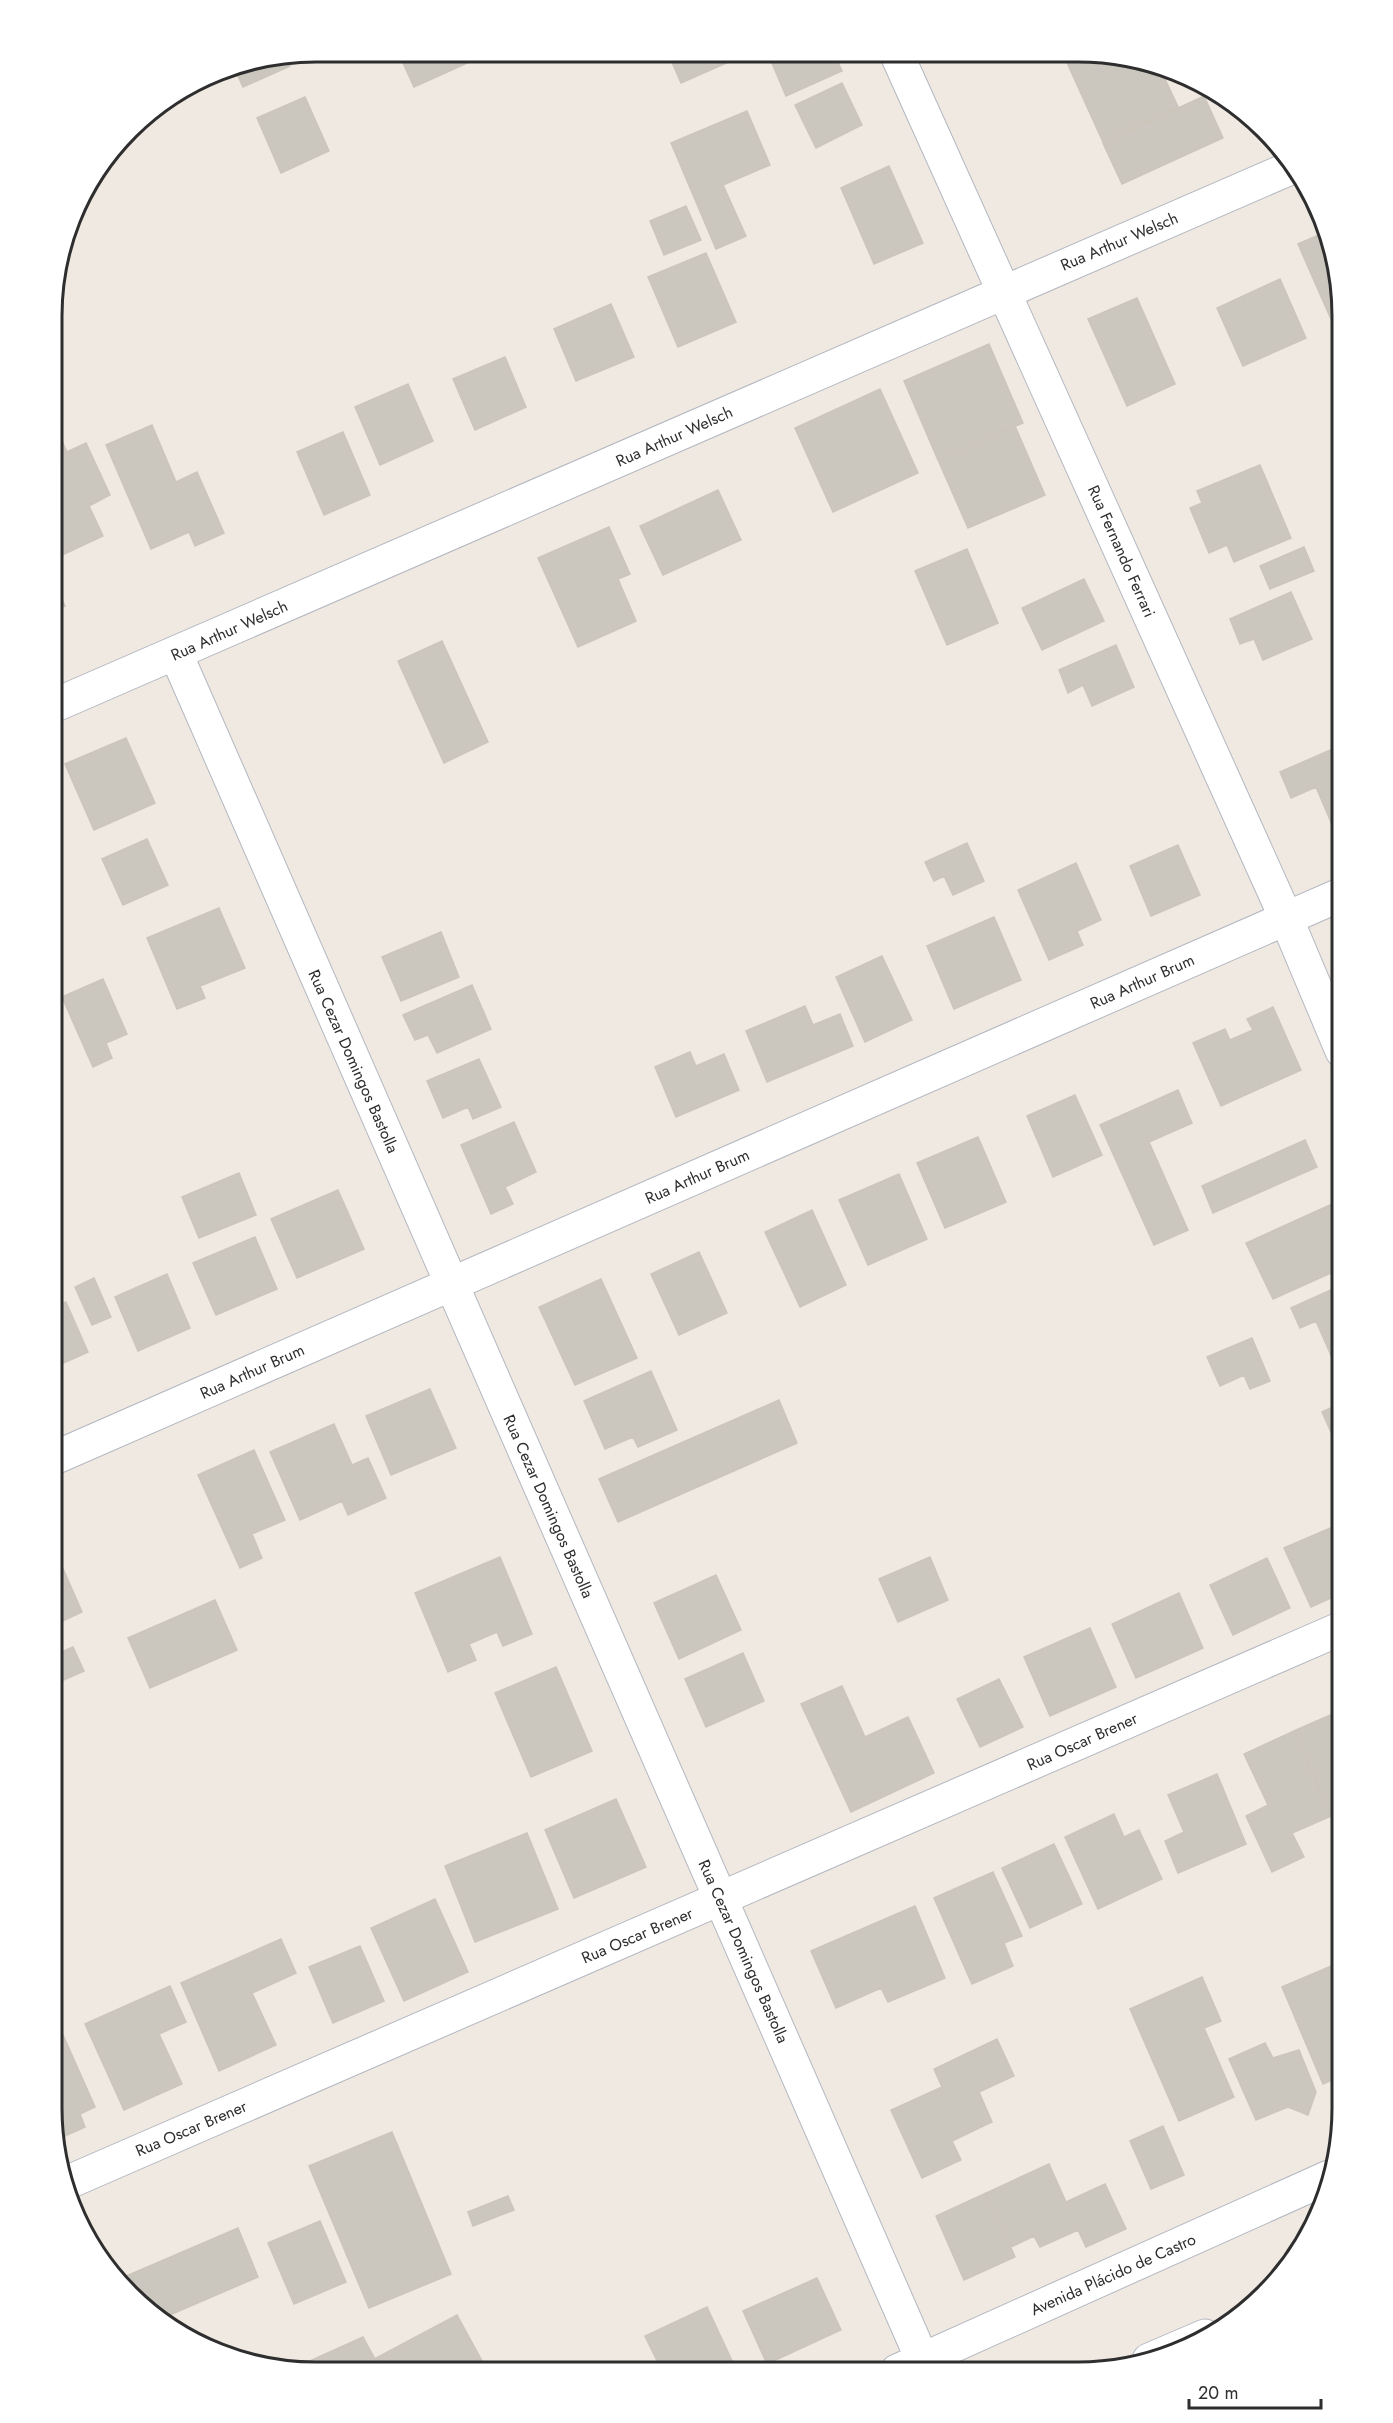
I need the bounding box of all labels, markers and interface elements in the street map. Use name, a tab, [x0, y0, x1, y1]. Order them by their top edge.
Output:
street label: Rua Arthur Welsch	[1057, 206, 1182, 277]
street label: Rua Arthur Welsch	[612, 400, 736, 473]
street label: Rua Fernando Ferrari	[1082, 482, 1161, 621]
street label: Rua Arthur Welsch	[167, 594, 291, 667]
street label: Rua Arthur Brum	[1086, 948, 1198, 1015]
street label: Rua Cezar Domingos Bastolla	[303, 966, 404, 1157]
street label: Rua Arthur Brum	[641, 1143, 753, 1210]
street label: Rua Arthur Brum	[196, 1338, 308, 1405]
street label: Rua Cezar Domingos Bastolla	[498, 1411, 599, 1602]
street label: Rua Oscar Brener	[1023, 1707, 1142, 1776]
street label: Rua Cezar Domingos Bastolla	[693, 1856, 794, 2047]
street label: Rua Oscar Brener	[578, 1901, 697, 1969]
street label: Rua Oscar Brener	[132, 2094, 251, 2162]
street label: Avenida Plácido de Castro	[1027, 2227, 1200, 2321]
scale bar	[1189, 2372, 1321, 2410]
text: 20 m	[1198, 2380, 1238, 2406]

